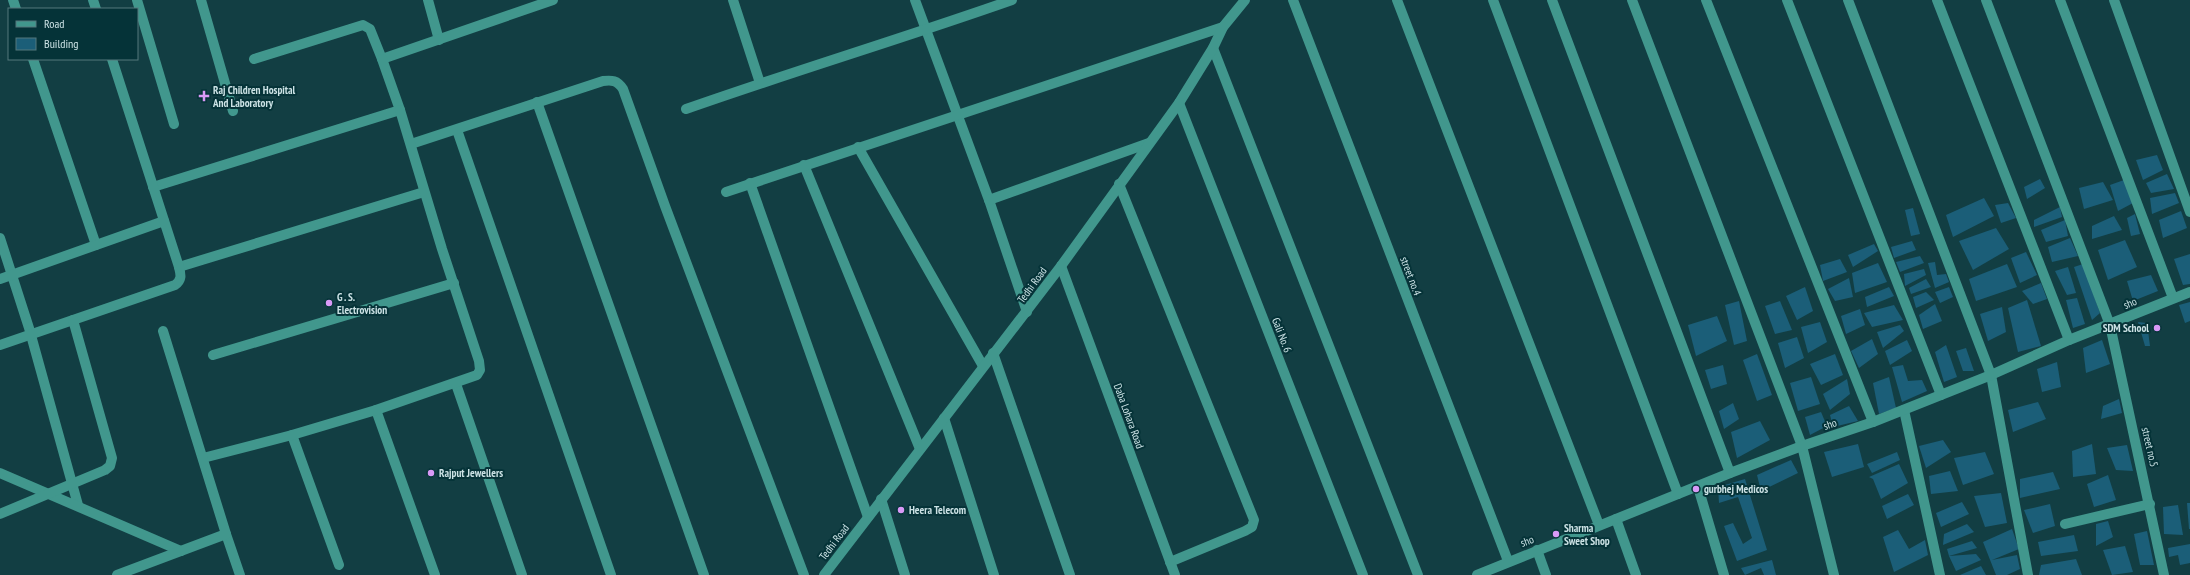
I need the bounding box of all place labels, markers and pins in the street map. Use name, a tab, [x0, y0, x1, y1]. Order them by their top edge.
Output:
place label: Raj Children Hospital And Laboratory	[212, 83, 296, 110]
marker: Raj Children Hospital And Laboratory	[198, 90, 210, 102]
place label: G . S. Electrovision	[337, 290, 387, 317]
marker: G . S. Electrovision	[324, 298, 334, 308]
place label: SDM School	[2103, 321, 2149, 335]
marker: SDM School	[2152, 323, 2162, 333]
place label: Rajput Jewellers	[439, 466, 503, 480]
marker: Rajput Jewellers	[426, 468, 436, 478]
place label: gurbhej Medicos	[1704, 482, 1768, 496]
marker: gurbhej Medicos	[1691, 484, 1701, 494]
place label: Heera Telecom	[909, 503, 966, 517]
marker: Heera Telecom	[896, 505, 906, 515]
place label: Sharma Sweet Shop	[1564, 521, 1610, 548]
marker: Sharma Sweet Shop	[1551, 529, 1561, 539]

